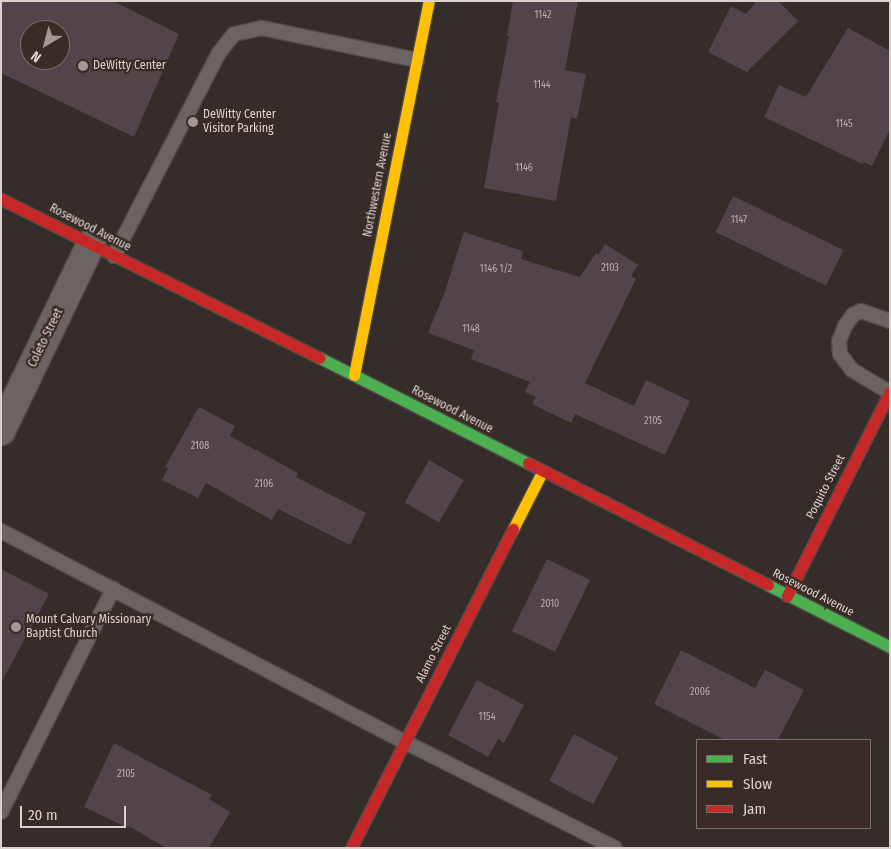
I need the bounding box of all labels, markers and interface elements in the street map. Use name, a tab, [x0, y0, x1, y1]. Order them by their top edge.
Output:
house number: 1142	[535, 10, 551, 22]
north arrow	[20, 20, 70, 70]
text: N	[28, 47, 45, 66]
place label: DeWitty Center	[93, 59, 166, 73]
marker: DeWitty Center	[77, 60, 89, 72]
house number: 1144	[533, 80, 551, 92]
place label: DeWitty Center Visitor Parking	[203, 108, 276, 136]
marker: DeWitty Center Visitor Parking	[187, 116, 199, 128]
house number: 1145	[836, 119, 852, 131]
street label: Northwestern Avenue	[361, 132, 395, 238]
house number: 1146	[515, 163, 533, 175]
street label: Rosewood Avenue	[47, 201, 133, 255]
house number: 1147	[731, 215, 747, 227]
house number: 2103	[601, 263, 619, 275]
house number: 1146 1/2	[480, 264, 512, 276]
street label: Coleto Street	[26, 306, 66, 370]
house number: 1148	[462, 324, 480, 336]
street label: Rosewood Avenue	[409, 383, 495, 437]
house number: 2105	[644, 416, 662, 428]
house number: 2108	[191, 441, 209, 453]
street label: Poquito Street	[804, 452, 848, 522]
house number: 2106	[255, 479, 273, 491]
street label: Rosewood Avenue	[770, 566, 856, 620]
house number: 2010	[541, 599, 559, 611]
place label: Mount Calvary Missionary Baptist Church	[26, 613, 151, 641]
marker: Mount Calvary Missionary Baptist Church	[10, 621, 22, 633]
street label: Alamo Street	[413, 623, 455, 685]
house number: 2006	[690, 687, 710, 699]
house number: 1154	[478, 712, 496, 724]
legend	[696, 739, 871, 829]
text: Fast	[743, 750, 767, 768]
house number: 2105	[117, 769, 135, 781]
text: Slow	[743, 775, 772, 793]
scale bar	[22, 796, 129, 828]
text: Jam	[743, 800, 766, 818]
text: 20 m	[28, 806, 58, 824]

